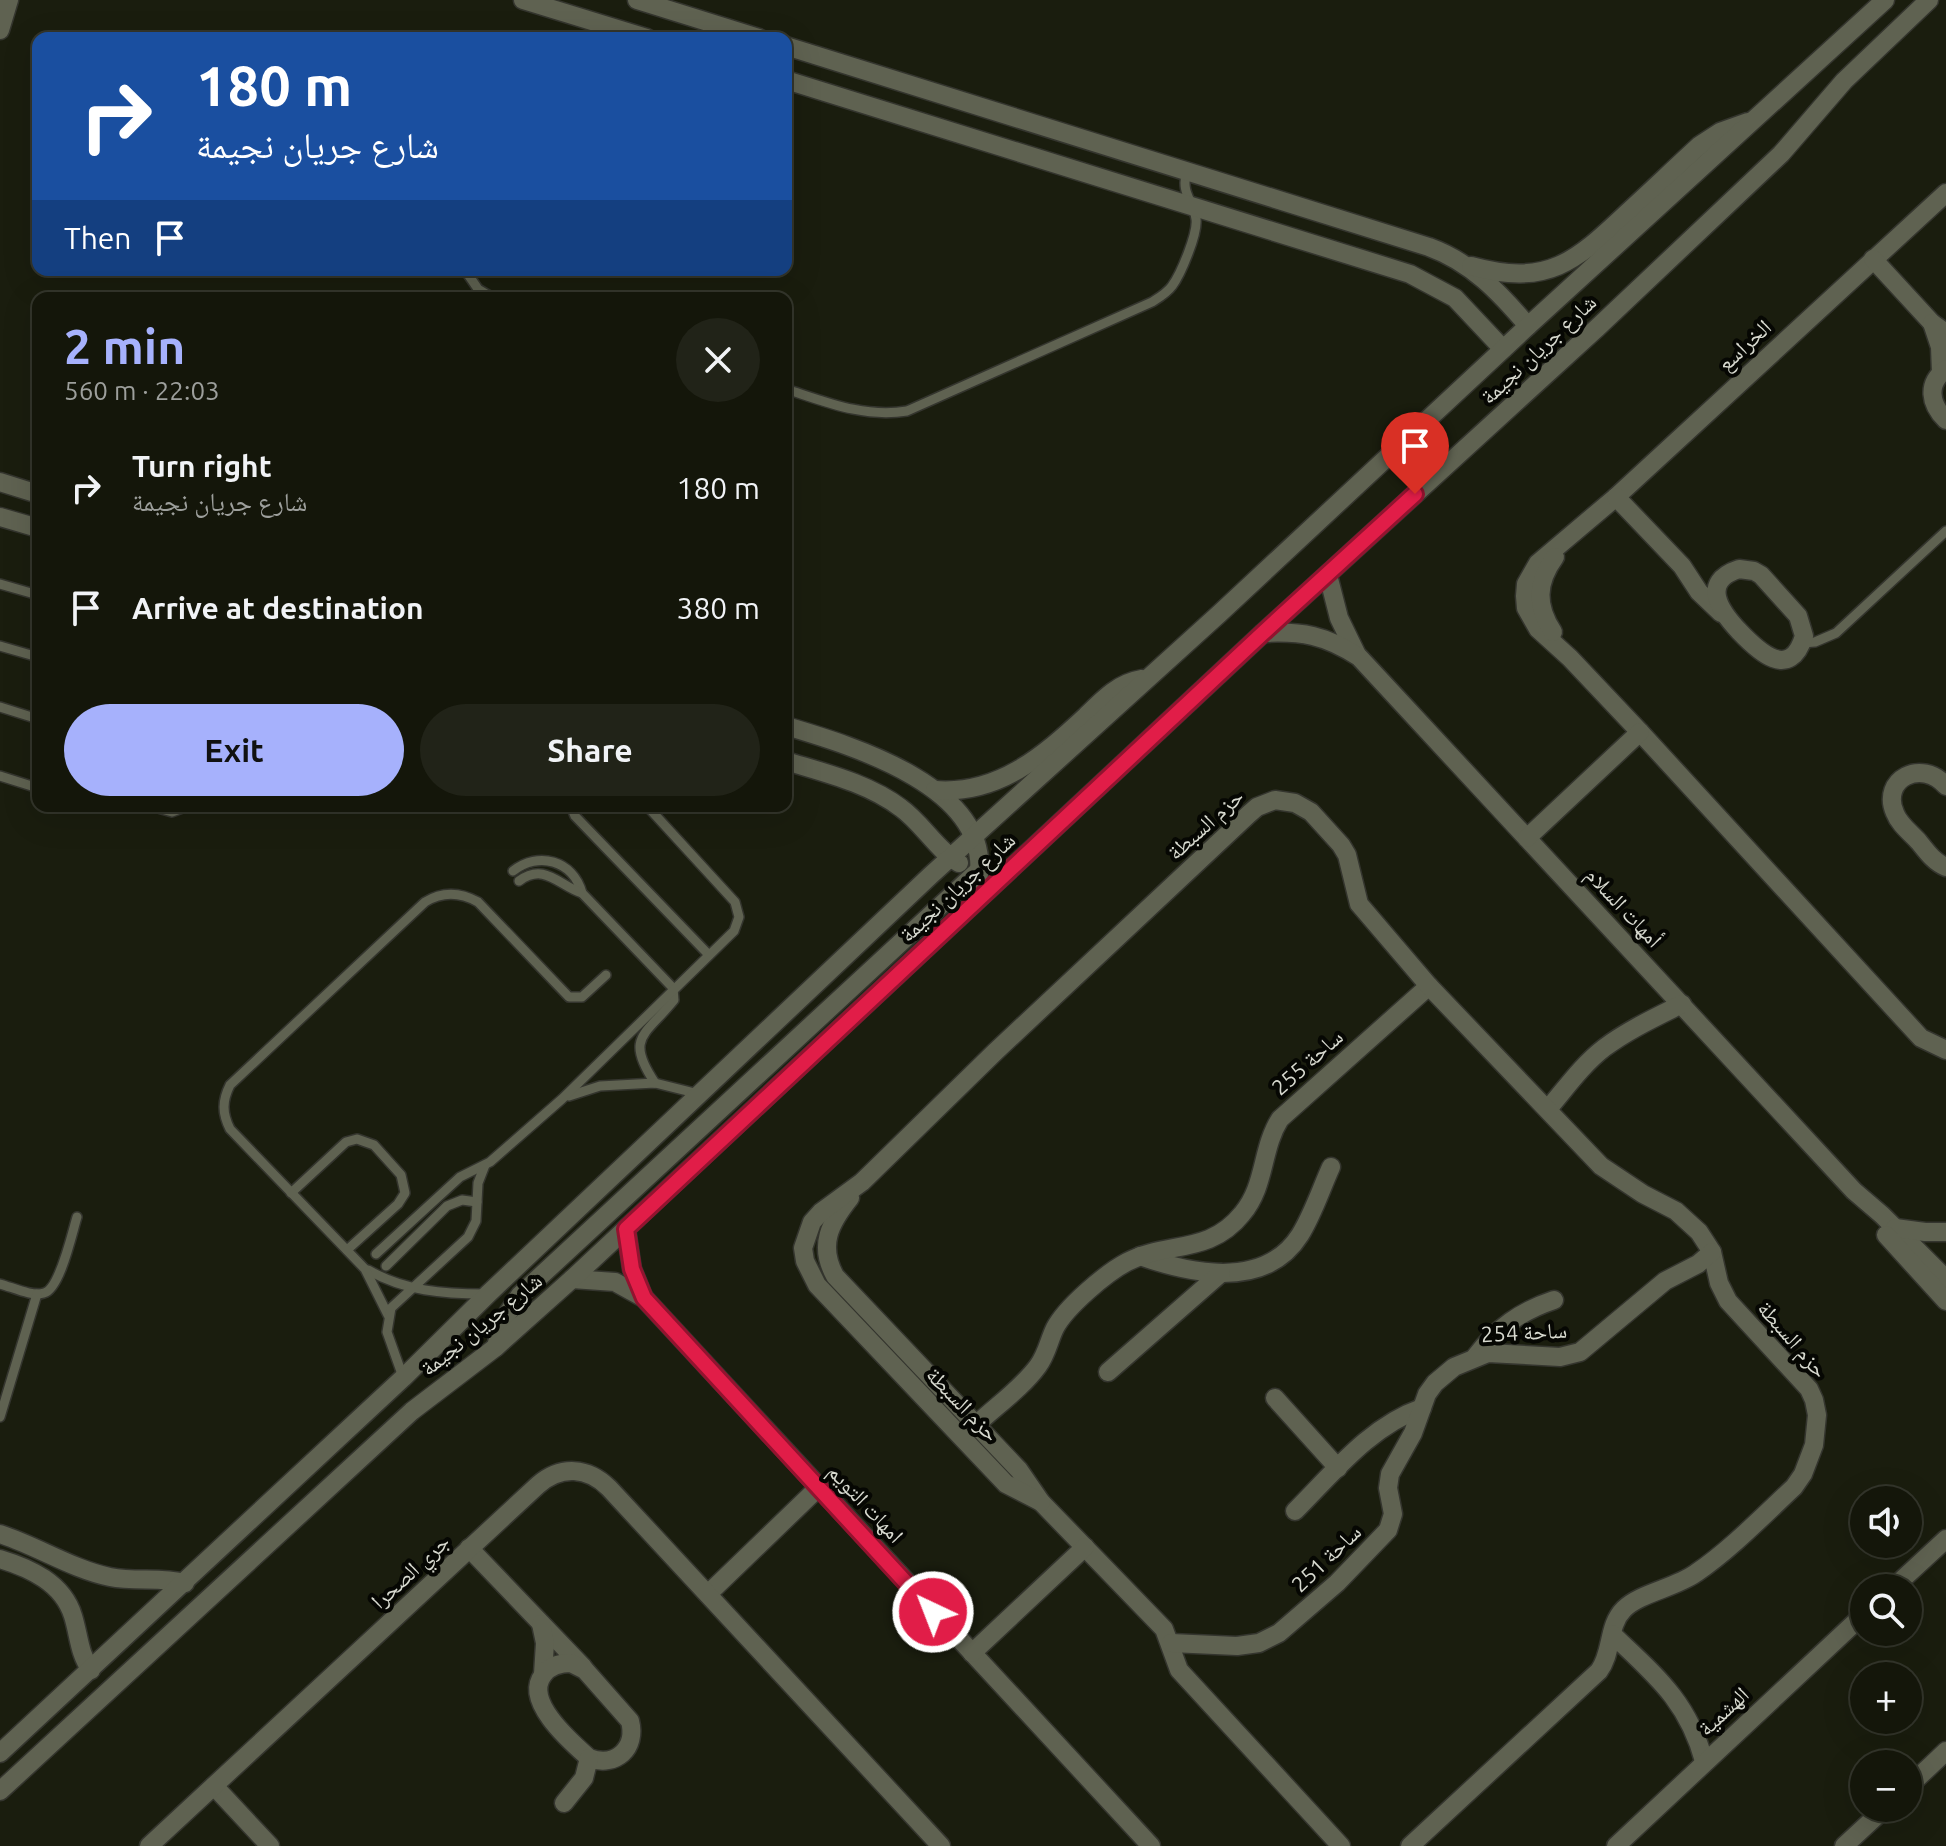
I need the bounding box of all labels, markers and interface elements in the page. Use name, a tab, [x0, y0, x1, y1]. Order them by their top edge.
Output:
text: 180 m	[196, 54, 352, 117]
icon: right	[64, 64, 168, 168]
text: شارع جريان نجيمة	[196, 124, 439, 165]
icon: arrive	[148, 216, 192, 260]
text: Then	[64, 221, 132, 255]
street label: شارع جريان نجيمة	[1475, 289, 1602, 410]
street label: الخراسع	[1712, 314, 1777, 377]
button: close	[676, 318, 760, 402]
text: 2 min	[64, 319, 185, 373]
text: 560 m · 22:03	[64, 376, 220, 405]
pin	[1381, 412, 1449, 494]
icon: arrive	[1393, 424, 1437, 468]
text: Turn right	[132, 449, 272, 483]
icon: right	[64, 466, 108, 510]
text: 180 m	[676, 471, 760, 505]
text: شارع جريان نجيمة	[132, 487, 307, 516]
icon: arrive	[64, 586, 108, 630]
text: Arrive at destination	[132, 591, 424, 625]
text: 380 m	[676, 591, 760, 625]
button: Exit	[64, 704, 404, 796]
button: Share	[420, 704, 760, 796]
street label: حزم السبطة	[1162, 783, 1250, 866]
street label: شارع جريان نجيمة	[894, 827, 1021, 948]
street label: أمهات السلام	[1579, 862, 1668, 954]
street label: ساحة 255	[1266, 1023, 1347, 1100]
street label: شارع جريان نجيمة	[415, 1267, 547, 1382]
street label: حزم السبطة	[1751, 1295, 1833, 1384]
street label: ساحة 254	[1480, 1317, 1568, 1346]
street label: حزم السبطة	[920, 1361, 1005, 1448]
street label: امهات التويم	[821, 1458, 909, 1549]
map controls	[1850, 1486, 1922, 1822]
button: sound	[1850, 1486, 1922, 1558]
street label: ساحة 251	[1286, 1519, 1365, 1597]
street label: جري الصحرا	[366, 1528, 458, 1617]
position arrow	[891, 1570, 975, 1654]
button: search	[1850, 1574, 1922, 1646]
button: +	[1850, 1662, 1922, 1734]
street label: الهشمية	[1692, 1681, 1754, 1741]
button: −	[1850, 1750, 1922, 1822]

